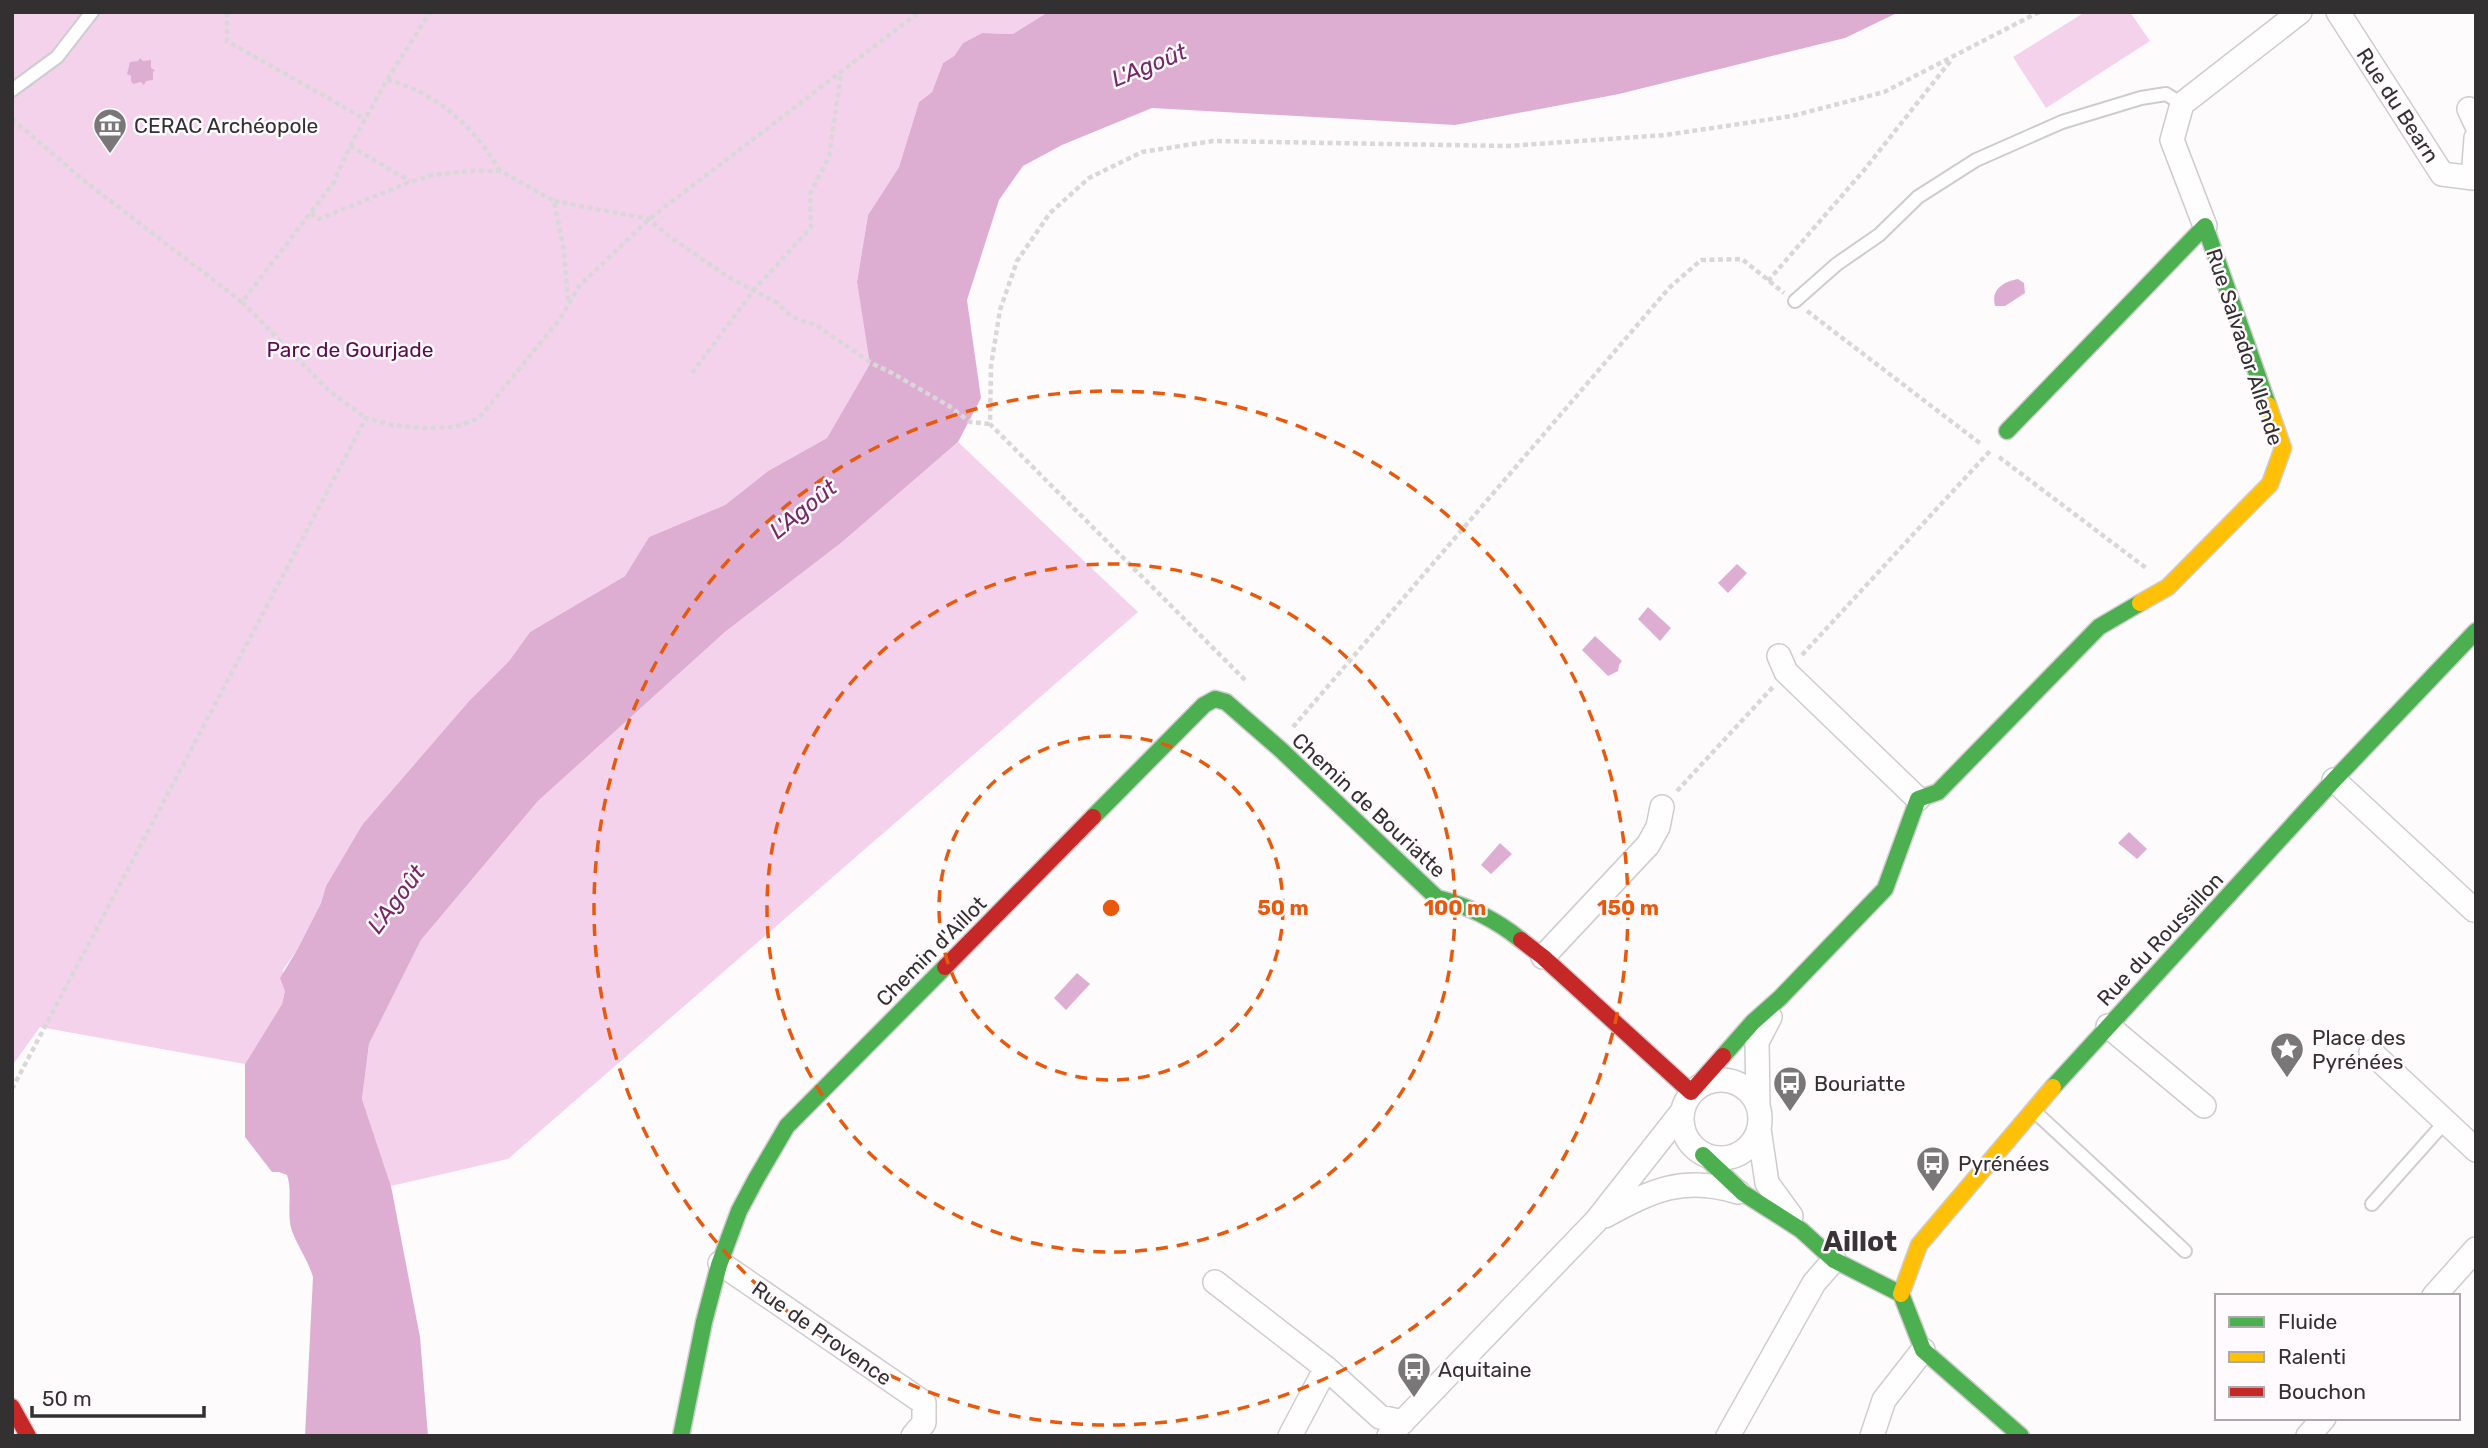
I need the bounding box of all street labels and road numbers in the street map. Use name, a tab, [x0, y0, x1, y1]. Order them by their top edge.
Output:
street label: Rue du Bearn	[2352, 43, 2444, 167]
street label: Rue Salvador Allende	[2201, 245, 2289, 449]
street label: Chemin de Bouriatte	[1287, 727, 1451, 883]
street label: Rue du Roussillon	[2092, 867, 2228, 1011]
street label: Chemin d'Aillot	[871, 891, 991, 1011]
street label: Rue de Provence	[747, 1276, 897, 1390]

